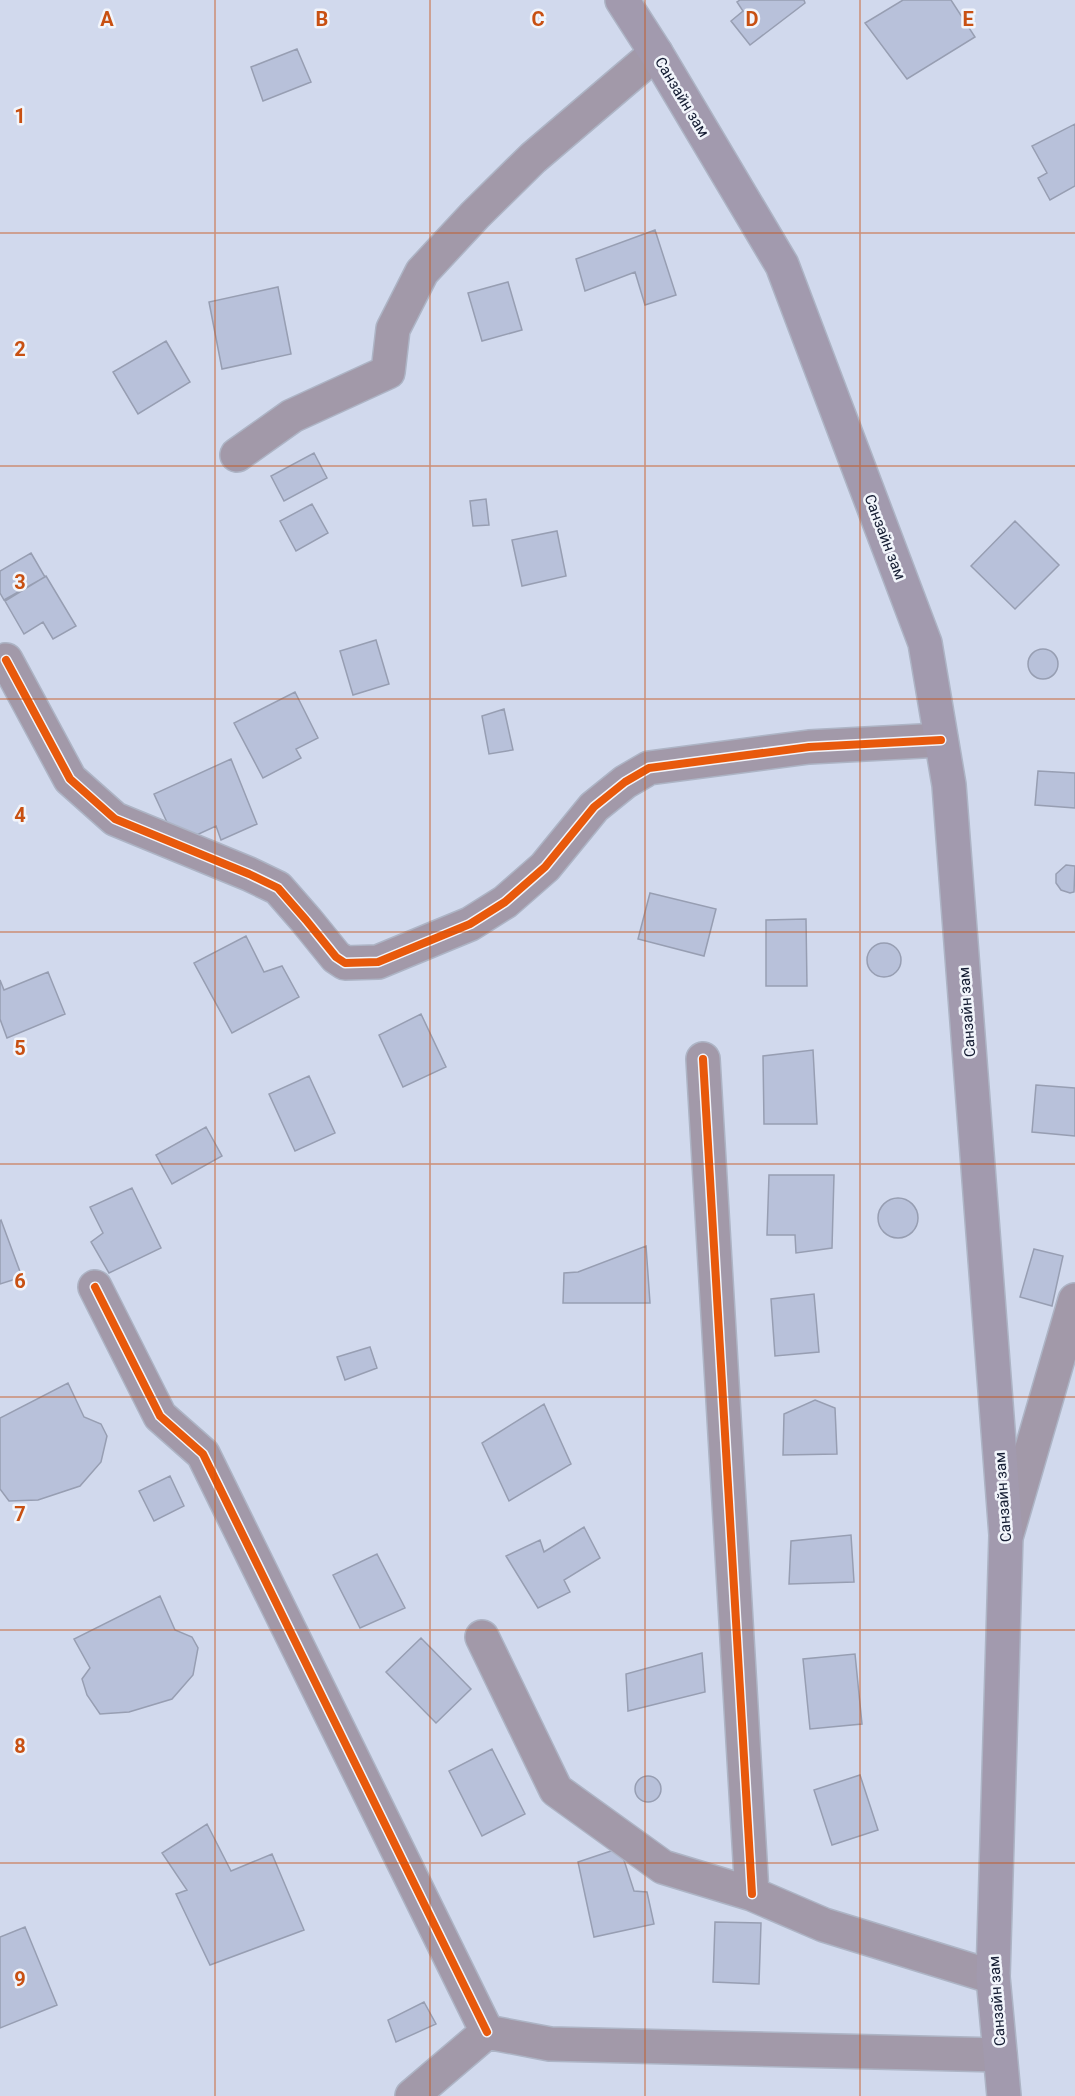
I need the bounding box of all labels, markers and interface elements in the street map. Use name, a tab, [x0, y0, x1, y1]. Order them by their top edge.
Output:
text: A	[100, 7, 114, 31]
text: B	[316, 7, 328, 31]
text: C	[531, 7, 545, 31]
text: D	[746, 7, 759, 31]
text: E	[962, 7, 974, 31]
street label: Санзайн зам	[651, 54, 713, 140]
text: 1	[14, 104, 26, 128]
text: 2	[14, 337, 26, 361]
street label: Санзайн зам	[860, 492, 910, 582]
text: 3	[14, 570, 26, 594]
text: 4	[14, 803, 26, 827]
street label: Санзайн зам	[955, 966, 979, 1058]
text: 5	[14, 1036, 26, 1060]
text: 6	[14, 1269, 26, 1293]
street label: Санзайн зам	[991, 1451, 1015, 1543]
text: 7	[14, 1502, 26, 1526]
text: 8	[14, 1734, 26, 1758]
street label: Санзайн зам	[985, 1955, 1009, 2047]
text: 9	[14, 1967, 26, 1991]

